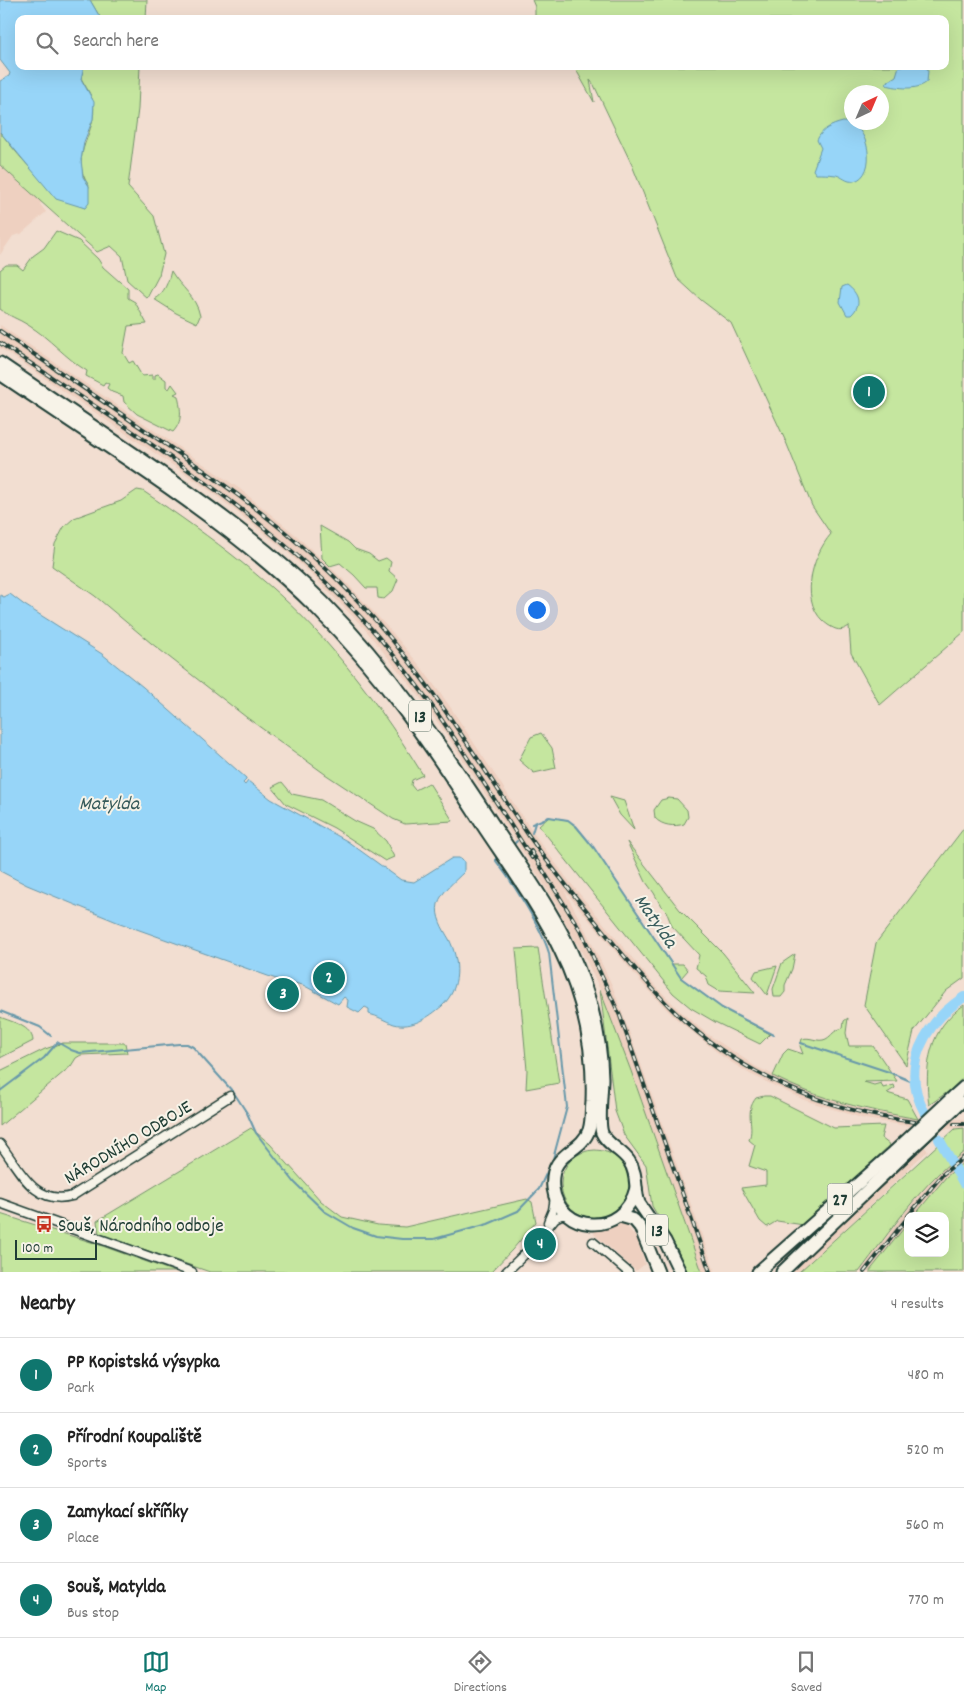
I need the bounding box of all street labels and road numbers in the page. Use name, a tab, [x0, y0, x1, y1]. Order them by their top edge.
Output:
road number: 13	[409, 700, 431, 731]
street label: NÁRODNÍHO ODBOJE	[60, 1095, 198, 1193]
road number: 27	[828, 1184, 852, 1214]
road number: 13	[646, 1214, 668, 1246]

